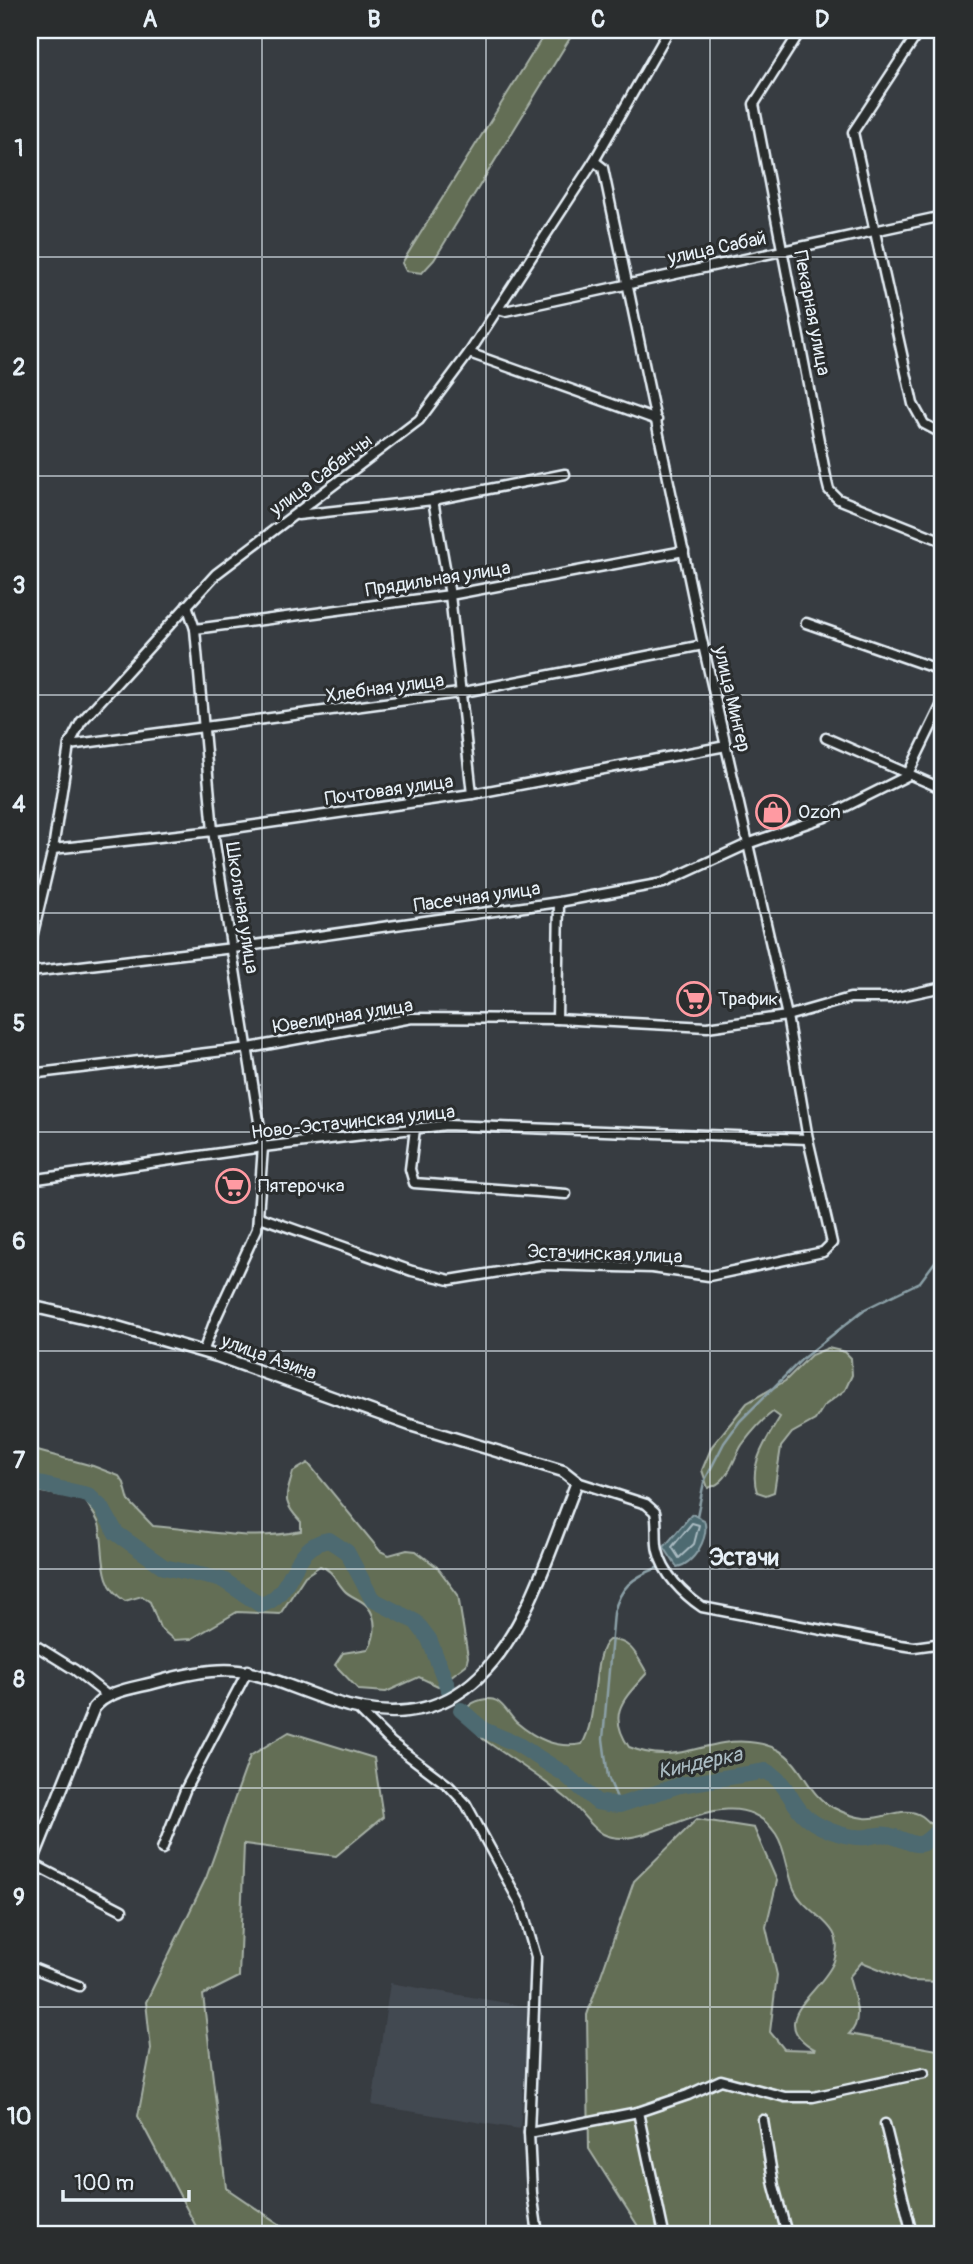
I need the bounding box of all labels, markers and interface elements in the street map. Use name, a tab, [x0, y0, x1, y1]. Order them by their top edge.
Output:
text: A	[143, 5, 158, 34]
text: B	[367, 5, 381, 34]
text: C	[591, 5, 605, 34]
text: D	[815, 5, 829, 34]
text: 1	[15, 134, 24, 163]
street label: улица Сабай	[664, 226, 769, 270]
street label: Пекарная улица	[788, 248, 836, 378]
text: 2	[13, 353, 26, 382]
street label: улица Сабанчы	[264, 429, 377, 522]
street label: Прядильная улица	[364, 556, 512, 602]
text: 3	[13, 571, 25, 600]
street label: улица Мингер	[708, 643, 756, 754]
street label: Хлебная улица	[324, 668, 446, 708]
street label: Почтовая улица	[323, 769, 455, 811]
text: 4	[12, 790, 26, 819]
shop icon: Ozon	[754, 793, 792, 831]
place label: Ozon	[798, 800, 841, 824]
street label: Школьная улица	[220, 840, 264, 976]
street label: Пасечная улица	[412, 876, 542, 918]
supermarket icon: Трафик	[675, 980, 713, 1018]
place label: Трафик	[718, 987, 778, 1011]
street label: Ювелирная улица	[271, 993, 415, 1039]
text: 5	[13, 1009, 25, 1038]
street label: Ново-Эстачинская улица	[250, 1099, 456, 1145]
supermarket icon: Пятерочка	[214, 1167, 252, 1205]
place label: Пятерочка	[258, 1174, 345, 1198]
text: 6	[12, 1227, 26, 1256]
street label: Эстачинская улица	[527, 1239, 683, 1269]
street label: улица Азина	[217, 1328, 320, 1385]
text: 7	[13, 1446, 26, 1475]
district label: Эстачи	[709, 1543, 779, 1572]
text: 8	[13, 1665, 25, 1694]
water label: Киндерка	[655, 1741, 746, 1785]
text: 9	[13, 1883, 25, 1912]
text: 10	[7, 2102, 31, 2131]
scale bar	[63, 2159, 189, 2203]
text: 100 m	[74, 2170, 134, 2197]

